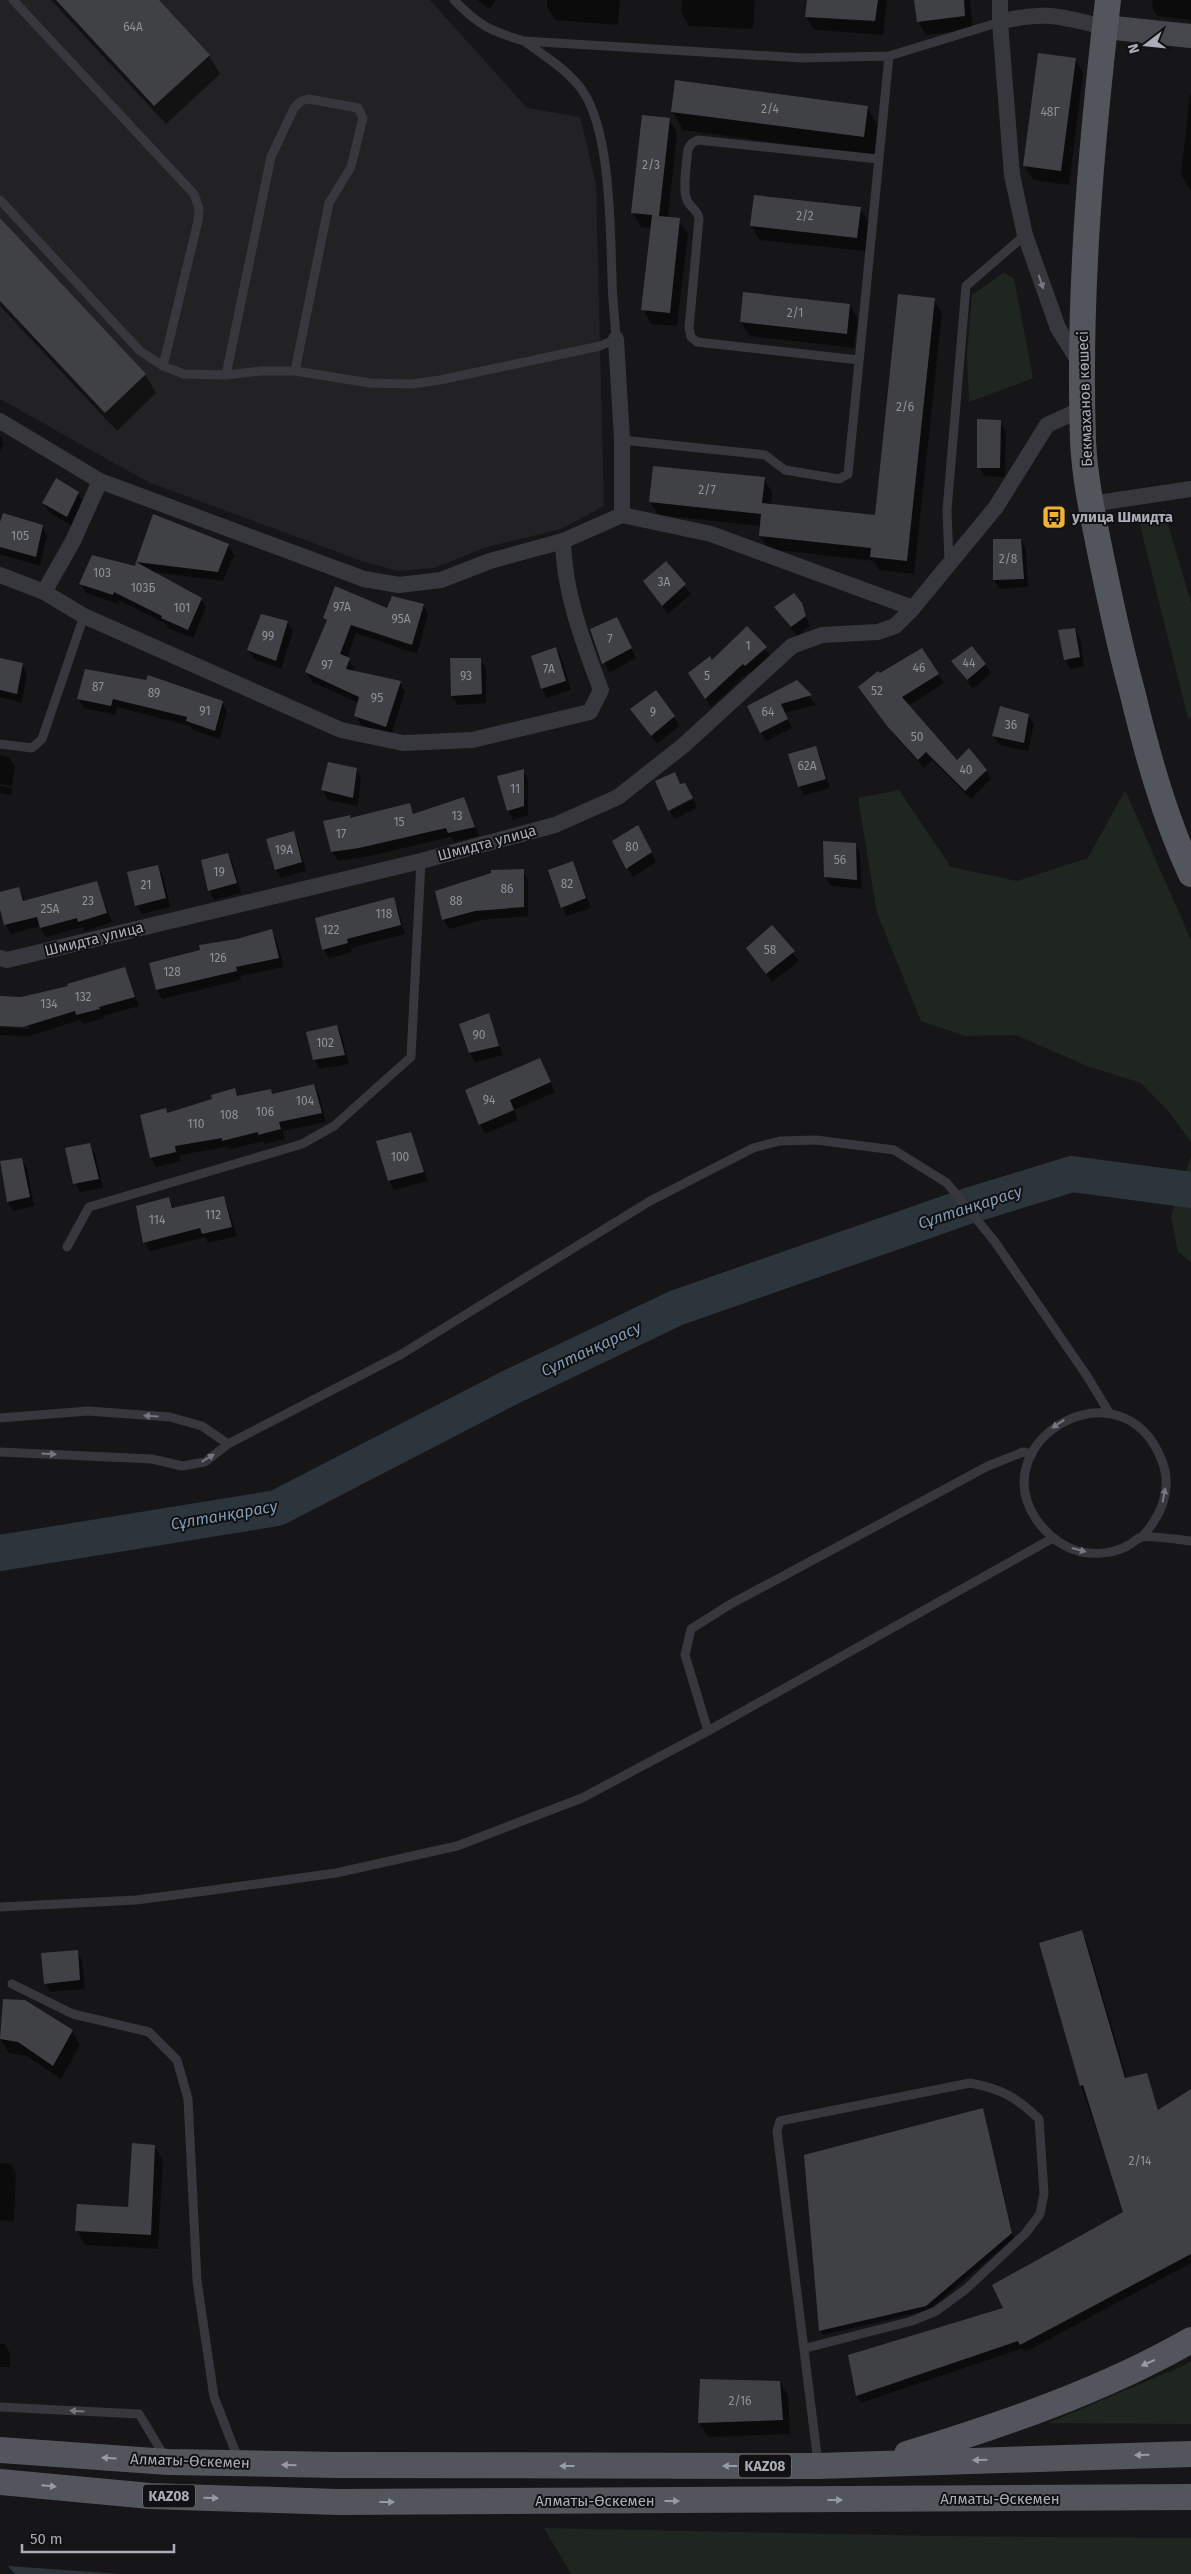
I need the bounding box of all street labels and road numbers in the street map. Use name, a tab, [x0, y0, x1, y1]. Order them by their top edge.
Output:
street label: Бекмаханов көшесі	[1074, 331, 1096, 467]
street label: Шмидта улица	[436, 821, 538, 865]
street label: Шмидта улица	[43, 918, 145, 960]
street label: Алматы-Өскемен	[130, 2450, 250, 2472]
road number: KAZ08	[739, 2454, 791, 2478]
road number: KAZ08	[143, 2484, 195, 2508]
street label: Алматы-Өскемен	[940, 2490, 1060, 2508]
street label: Алматы-Өскемен	[535, 2492, 655, 2510]

